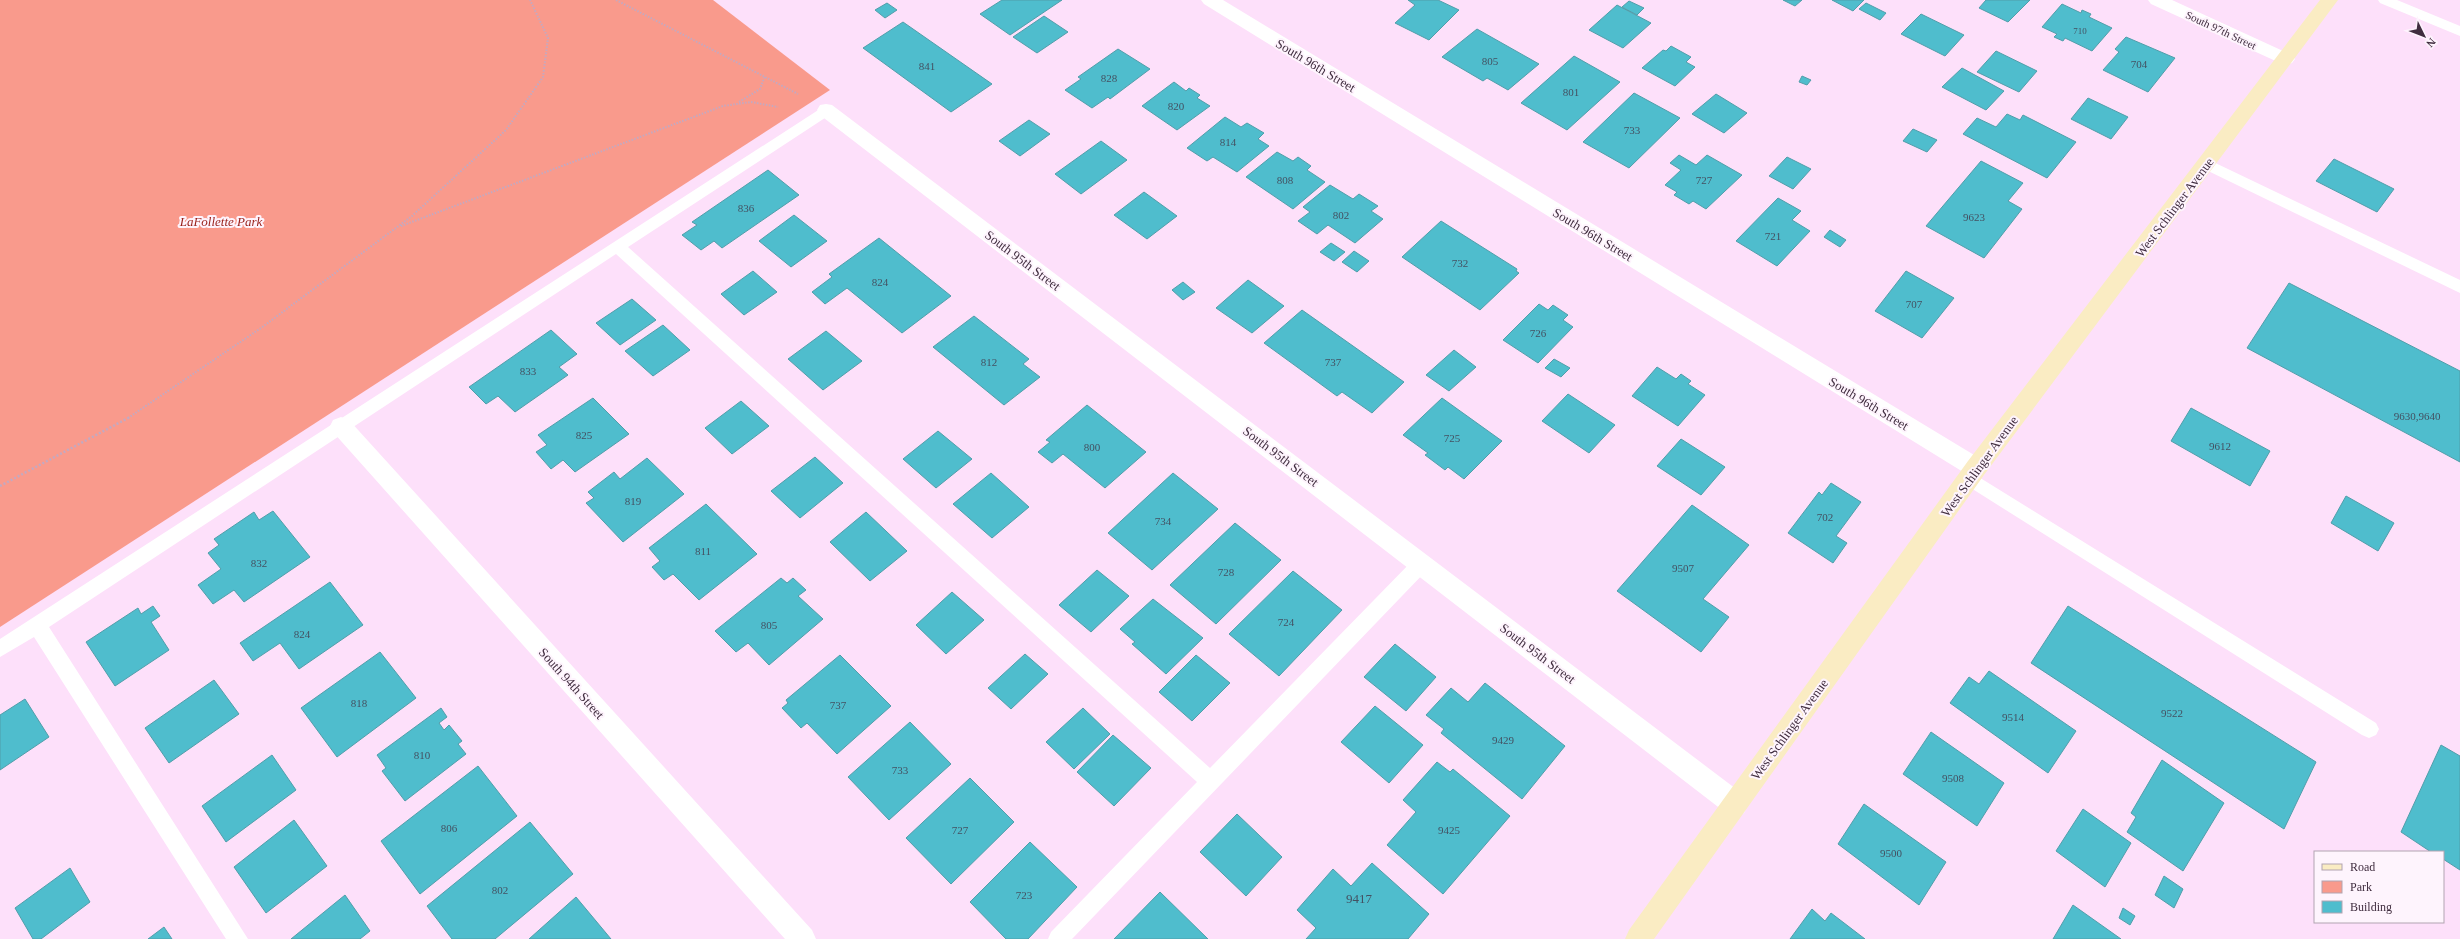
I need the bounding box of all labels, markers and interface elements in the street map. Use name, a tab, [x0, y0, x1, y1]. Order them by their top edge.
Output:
street label: South 97th Street	[2184, 8, 2258, 52]
north arrow	[2404, 16, 2444, 56]
house number: 710	[2073, 26, 2087, 36]
street label: South 96th Street	[1273, 36, 1359, 95]
text: N	[2424, 36, 2438, 50]
house number: 805	[1482, 55, 1499, 67]
house number: 704	[2131, 58, 2148, 70]
house number: 841	[919, 60, 935, 72]
house number: 828	[1101, 72, 1118, 84]
house number: 801	[1563, 86, 1579, 98]
house number: 820	[1168, 100, 1185, 112]
house number: 733	[1624, 124, 1641, 136]
house number: 814	[1220, 136, 1237, 148]
street label: West Schlinger Avenue	[2132, 154, 2217, 260]
house number: 808	[1277, 174, 1294, 186]
house number: 727	[1696, 174, 1713, 186]
house number: 836	[738, 202, 755, 214]
street label: South 96th Street	[1550, 205, 1636, 264]
house number: 802	[1333, 209, 1349, 221]
house number: 9623	[1963, 211, 1986, 223]
park label: LaFollette Park	[179, 214, 263, 229]
street label: South 95th Street	[982, 227, 1064, 294]
house number: 721	[1765, 230, 1781, 242]
house number: 732	[1452, 257, 1468, 269]
house number: 824	[872, 276, 889, 288]
house number: 707	[1906, 298, 1923, 310]
house number: 726	[1530, 327, 1547, 339]
house number: 812	[981, 356, 997, 368]
house number: 737	[1325, 356, 1342, 368]
house number: 833	[520, 365, 537, 377]
street label: South 96th Street	[1826, 374, 1912, 433]
house number: 9630,9640	[2394, 410, 2441, 422]
street label: West Schlinger Avenue	[1938, 413, 2021, 520]
street label: South 95th Street	[1240, 423, 1322, 490]
house number: 825	[576, 429, 593, 441]
house number: 725	[1444, 432, 1461, 444]
house number: 9612	[2209, 440, 2231, 452]
house number: 800	[1084, 441, 1101, 453]
house number: 819	[625, 495, 642, 507]
house number: 702	[1817, 511, 1833, 523]
house number: 734	[1155, 515, 1172, 527]
house number: 811	[695, 545, 711, 557]
house number: 832	[251, 557, 267, 569]
house number: 9507	[1672, 562, 1695, 574]
house number: 728	[1218, 566, 1235, 578]
house number: 724	[1278, 616, 1295, 628]
house number: 805	[761, 619, 778, 631]
street label: South 95th Street	[1497, 620, 1579, 687]
house number: 824	[294, 628, 311, 640]
street label: South 94th Street	[536, 645, 608, 722]
street label: West Schlinger Avenue	[1748, 676, 1831, 783]
house number: 818	[351, 697, 368, 709]
house number: 737	[830, 699, 847, 711]
house number: 9522	[2161, 707, 2183, 719]
house number: 9514	[2002, 711, 2025, 723]
house number: 9429	[1492, 734, 1515, 746]
house number: 810	[414, 749, 431, 761]
house number: 733	[892, 764, 909, 776]
house number: 9508	[1942, 772, 1965, 784]
house number: 806	[441, 822, 458, 834]
house number: 727	[952, 824, 969, 836]
house number: 9425	[1438, 824, 1461, 836]
house number: 9500	[1880, 847, 1903, 859]
legend	[2314, 851, 2444, 923]
text: Road	[2350, 860, 2375, 874]
text: Park	[2350, 880, 2372, 894]
house number: 802	[492, 884, 508, 896]
house number: 723	[1016, 889, 1033, 901]
house number: 9417	[1346, 891, 1373, 906]
text: Building	[2350, 900, 2392, 914]

